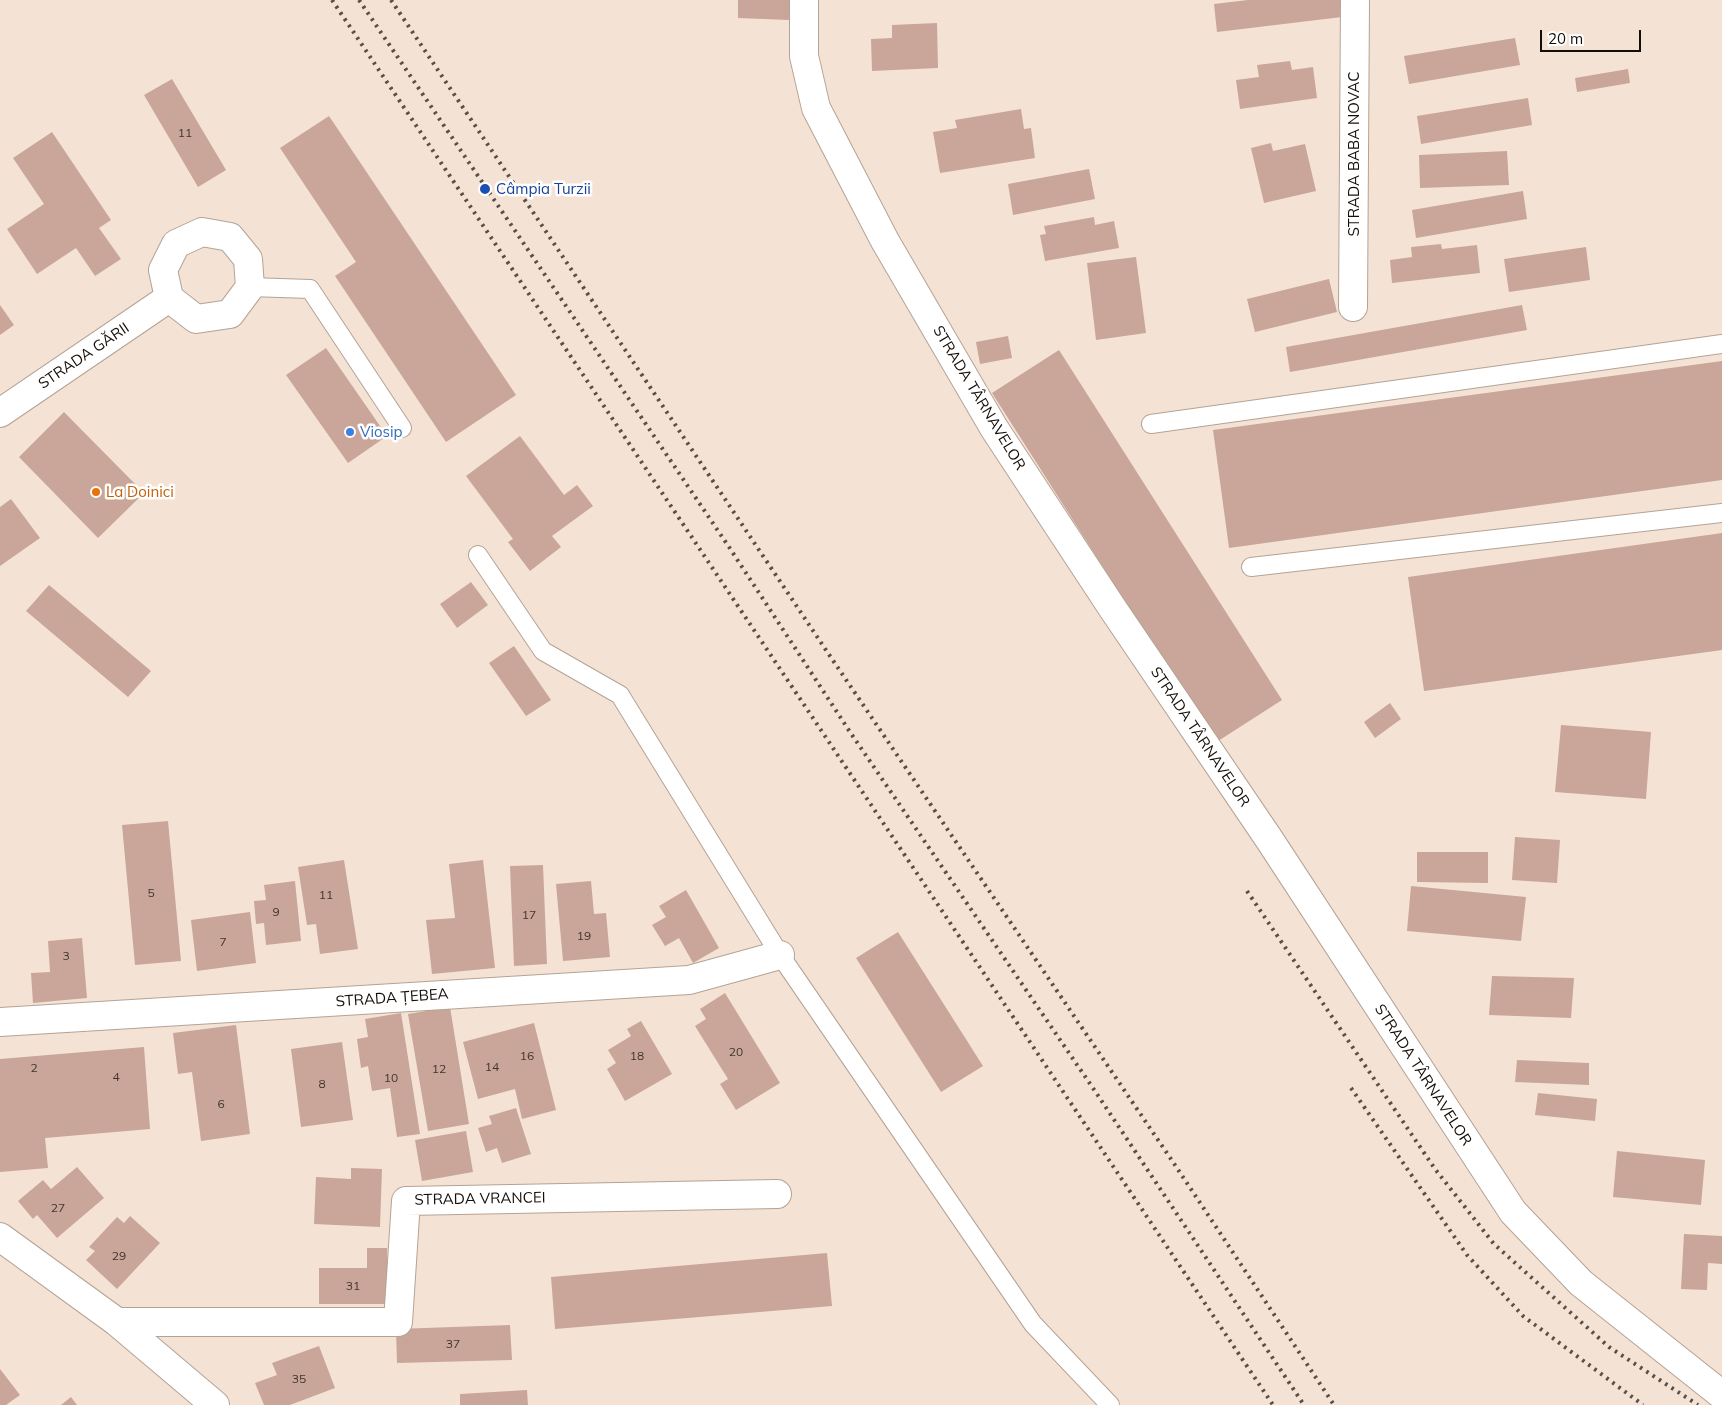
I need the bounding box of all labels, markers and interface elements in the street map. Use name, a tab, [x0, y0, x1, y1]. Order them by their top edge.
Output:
scale bar	[1542, 20, 1643, 52]
text: 20 m	[1548, 29, 1583, 48]
street label: STRADA BABA NOVAC	[1345, 72, 1363, 236]
house number: 11	[178, 126, 192, 140]
place label: Câmpia Turzii	[496, 180, 591, 198]
marker: Câmpia Turzii	[478, 182, 492, 196]
street label: STRADA GĂRII	[35, 319, 133, 393]
street label: STRADA TÂRNAVELOR	[929, 323, 1029, 473]
place label: Viosip	[360, 423, 403, 441]
marker: Viosip	[344, 426, 356, 438]
place label: La Doinici	[106, 483, 174, 501]
marker: La Doinici	[90, 486, 102, 498]
street label: STRADA TÂRNAVELOR	[1146, 664, 1254, 810]
house number: 5	[147, 886, 155, 900]
house number: 11	[319, 888, 333, 902]
house number: 9	[272, 905, 280, 919]
house number: 17	[522, 908, 536, 922]
house number: 19	[577, 929, 591, 943]
house number: 7	[219, 935, 227, 949]
house number: 3	[62, 949, 70, 963]
street label: STRADA ȚEBEA	[335, 985, 449, 1011]
street label: STRADA TÂRNAVELOR	[1371, 1001, 1475, 1149]
house number: 20	[729, 1045, 743, 1059]
house number: 16	[520, 1049, 534, 1063]
house number: 18	[630, 1049, 644, 1063]
house number: 14	[485, 1060, 499, 1074]
house number: 2	[30, 1061, 38, 1075]
house number: 12	[432, 1062, 446, 1076]
house number: 4	[112, 1070, 120, 1084]
house number: 10	[384, 1071, 398, 1085]
house number: 8	[318, 1077, 326, 1091]
house number: 6	[217, 1097, 225, 1111]
street label: STRADA VRANCEI	[414, 1189, 546, 1209]
house number: 27	[51, 1201, 65, 1215]
house number: 29	[112, 1249, 126, 1263]
house number: 31	[346, 1279, 360, 1293]
house number: 37	[446, 1337, 460, 1351]
house number: 35	[292, 1372, 306, 1386]

